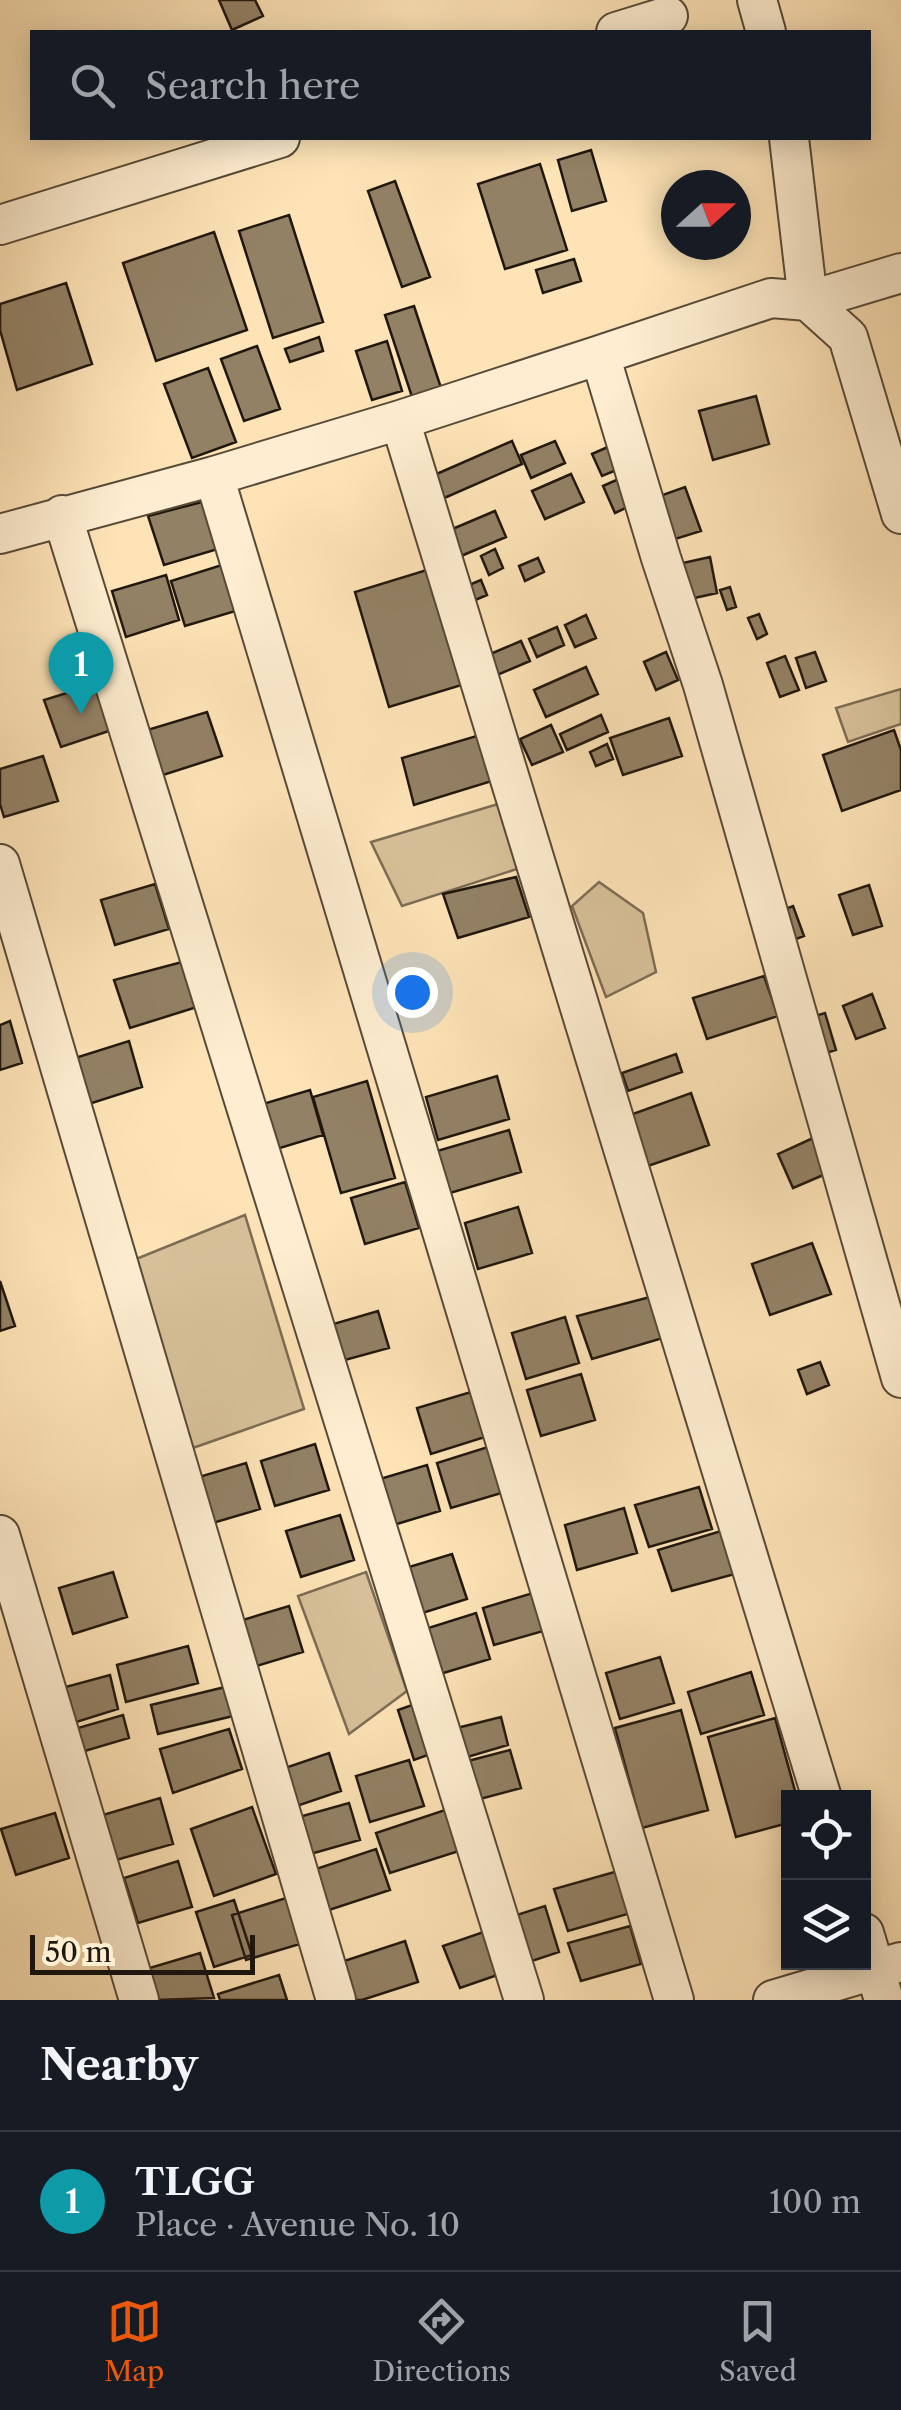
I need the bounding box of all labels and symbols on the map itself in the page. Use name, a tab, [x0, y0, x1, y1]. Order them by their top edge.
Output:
north arrow	[661, 170, 751, 260]
pin: 1	[48, 632, 114, 714]
your location	[387, 967, 438, 1018]
scale bar	[30, 1930, 255, 1974]

